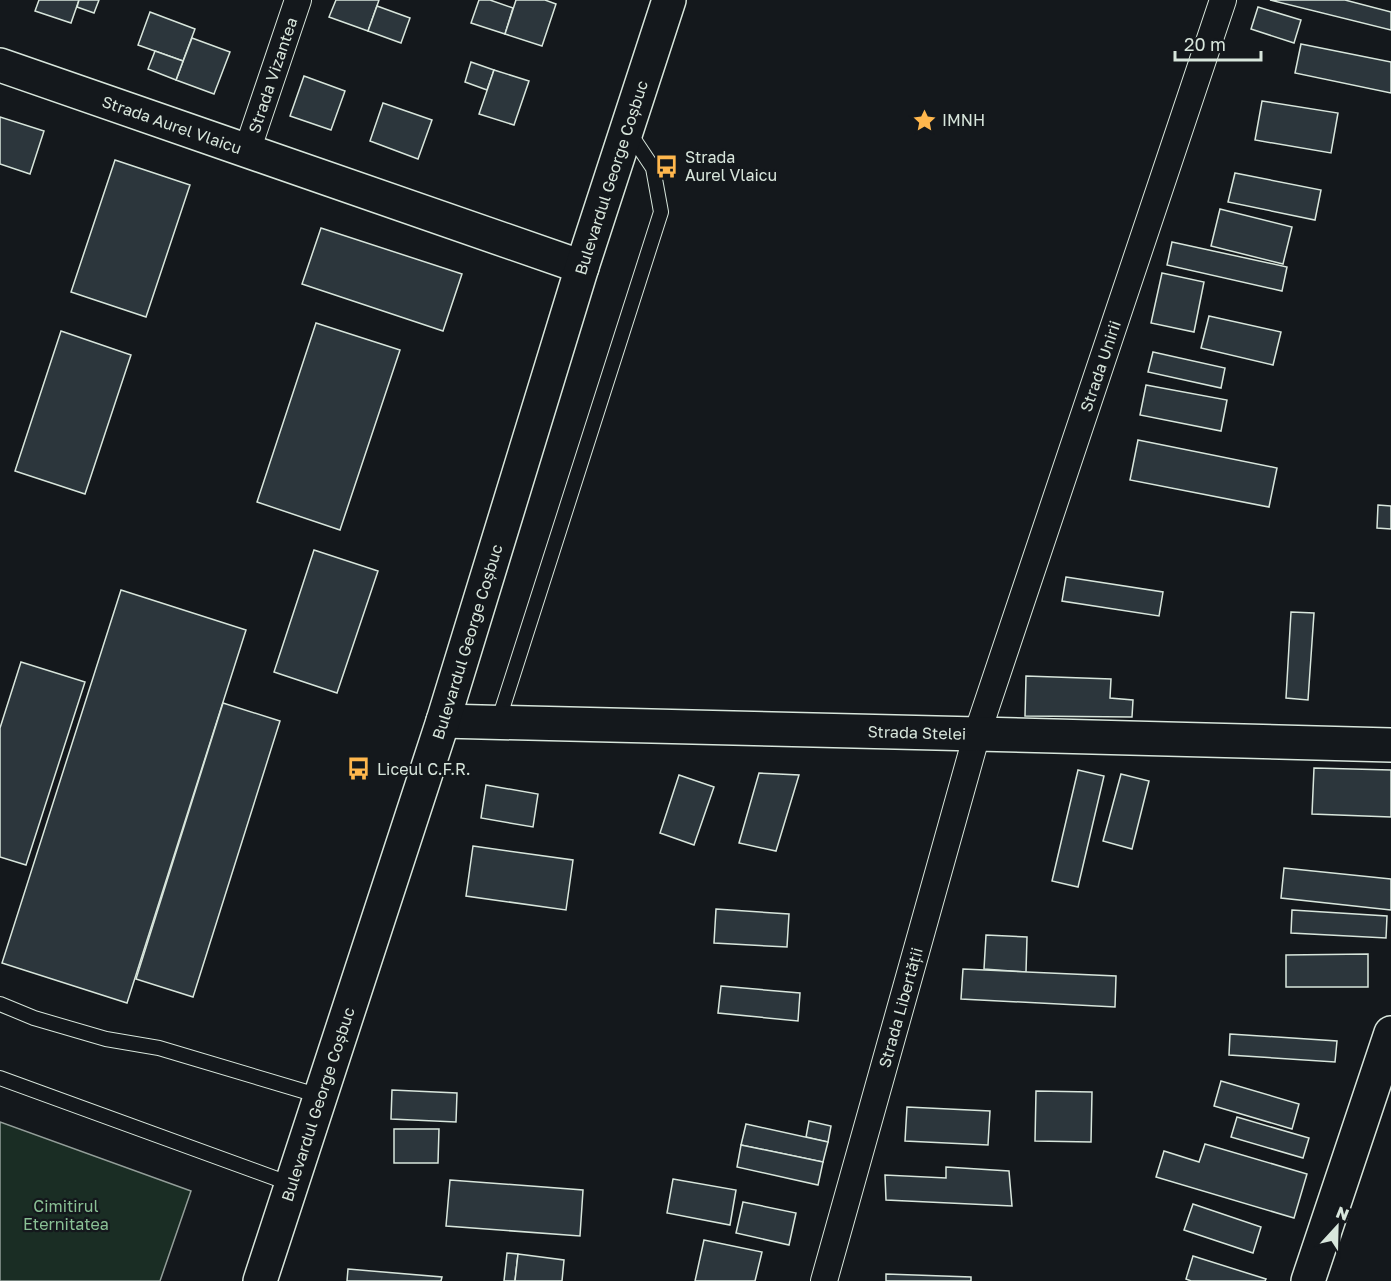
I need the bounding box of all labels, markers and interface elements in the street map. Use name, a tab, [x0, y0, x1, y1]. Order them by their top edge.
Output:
street label: Strada Vizantea	[244, 15, 301, 136]
scale bar	[1175, 24, 1260, 62]
text: 20 m	[1184, 33, 1226, 55]
street label: Bulevardul George Coșbuc	[570, 78, 652, 277]
street label: Strada Aurel Vlaicu	[99, 91, 244, 158]
place icon: IMNH	[911, 107, 937, 133]
place label: IMNH	[942, 110, 985, 130]
place label: Strada Aurel Vlaicu	[685, 147, 777, 185]
bus stop icon: Strada Aurel Vlaicu	[654, 153, 680, 179]
street label: Strada Unirii	[1076, 318, 1125, 414]
street label: Bulevardul George Coșbuc	[428, 541, 507, 742]
street label: Strada Stelei	[867, 721, 966, 744]
bus stop icon: Liceul C.F.R.	[346, 756, 372, 782]
place label: Liceul C.F.R.	[377, 759, 471, 779]
street label: Strada Libertății	[874, 945, 927, 1070]
street label: Bulevardul George Coșbuc	[277, 1004, 359, 1204]
park label: Cimitirul Eternitatea	[23, 1196, 109, 1234]
north arrow	[1307, 1197, 1367, 1257]
text: N	[1333, 1202, 1352, 1225]

